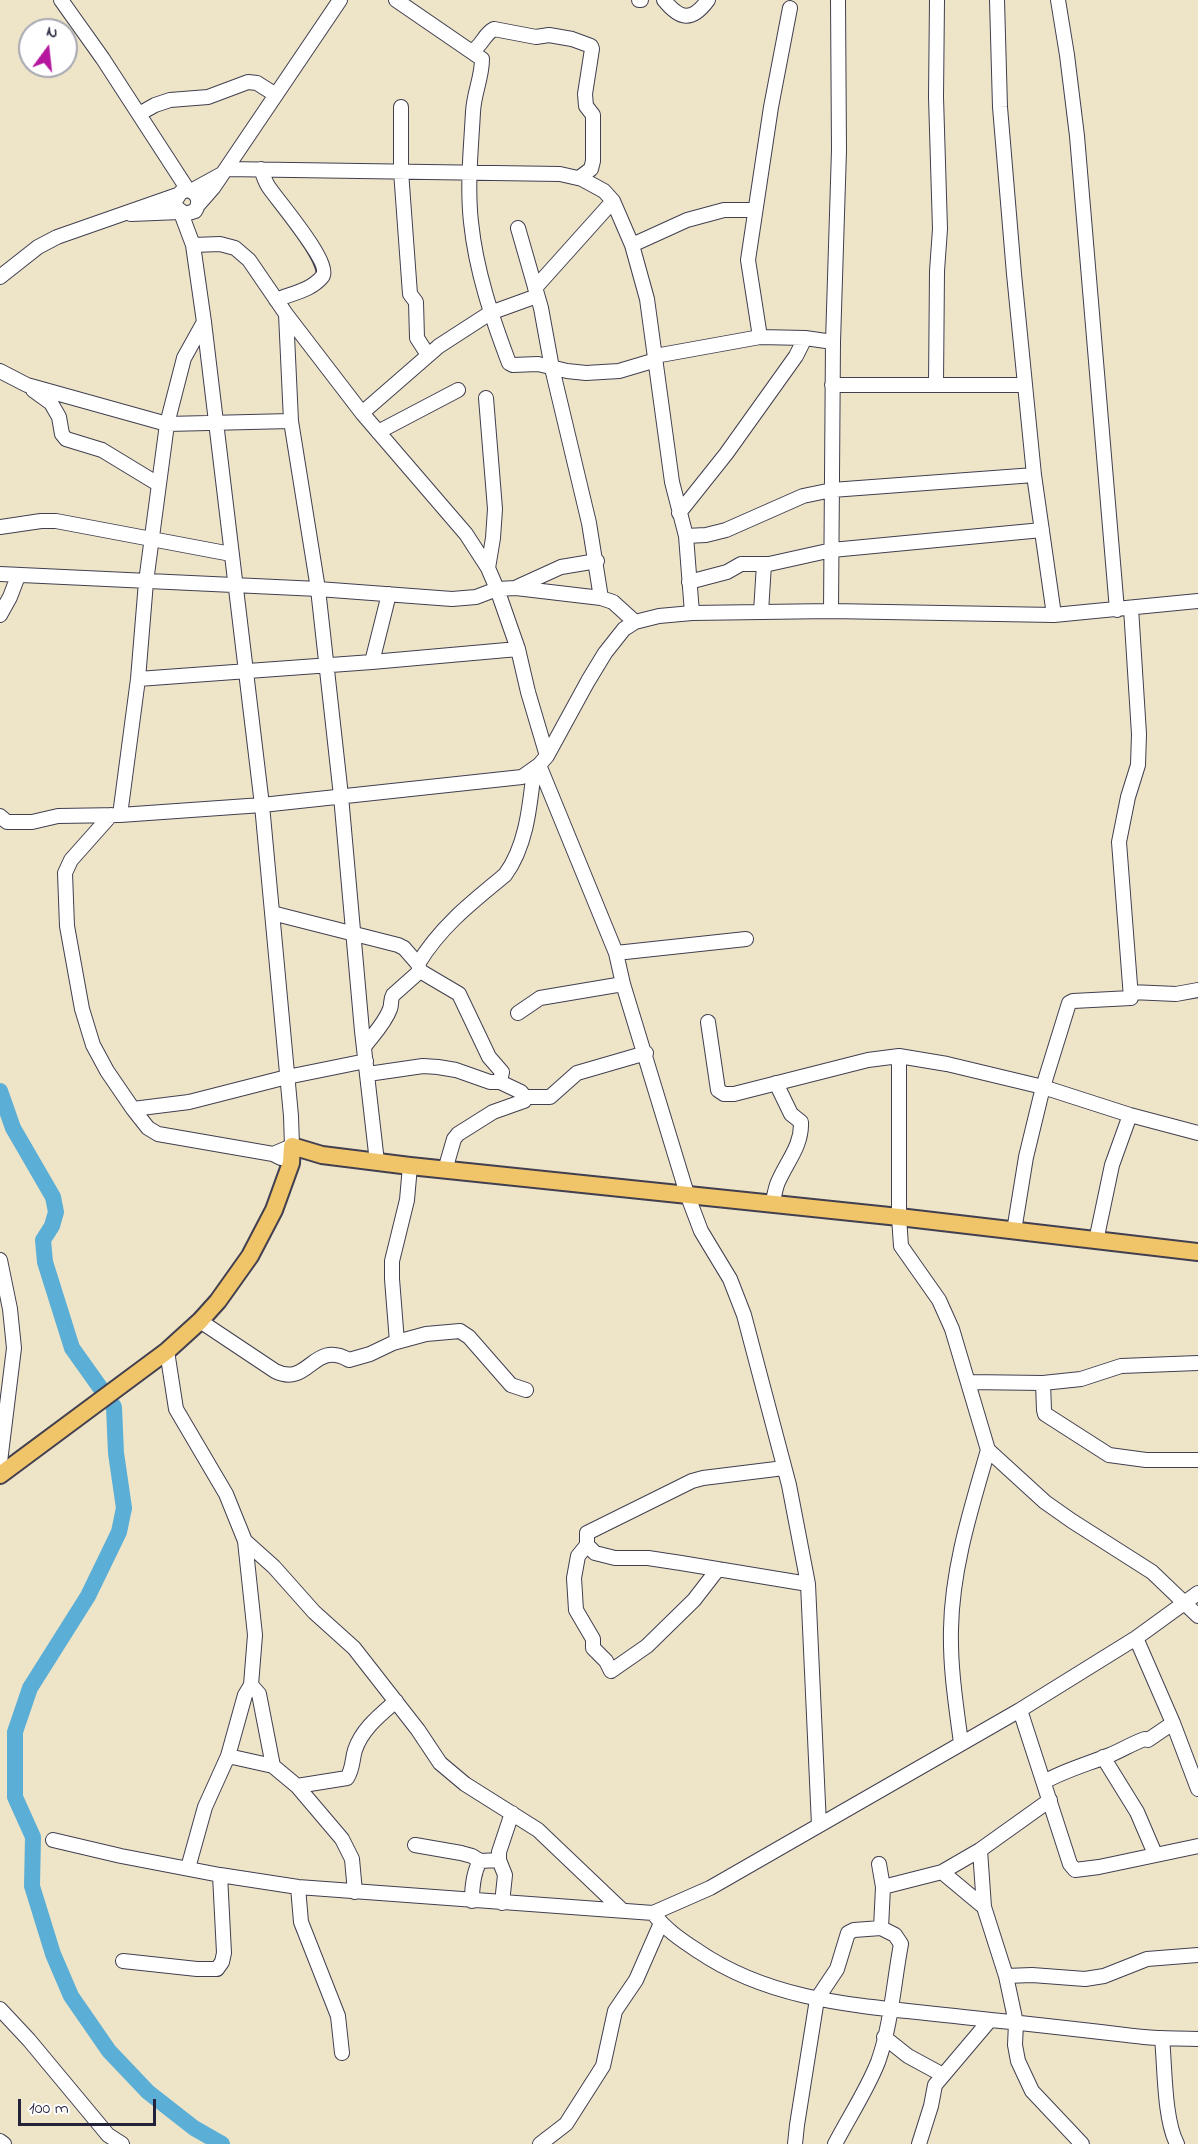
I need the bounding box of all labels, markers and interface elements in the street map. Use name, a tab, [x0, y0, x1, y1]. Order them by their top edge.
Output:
north arrow	[18, 18, 78, 78]
text: N	[44, 20, 60, 46]
scale bar	[21, 2087, 159, 2125]
text: 100 m	[29, 2096, 69, 2122]

